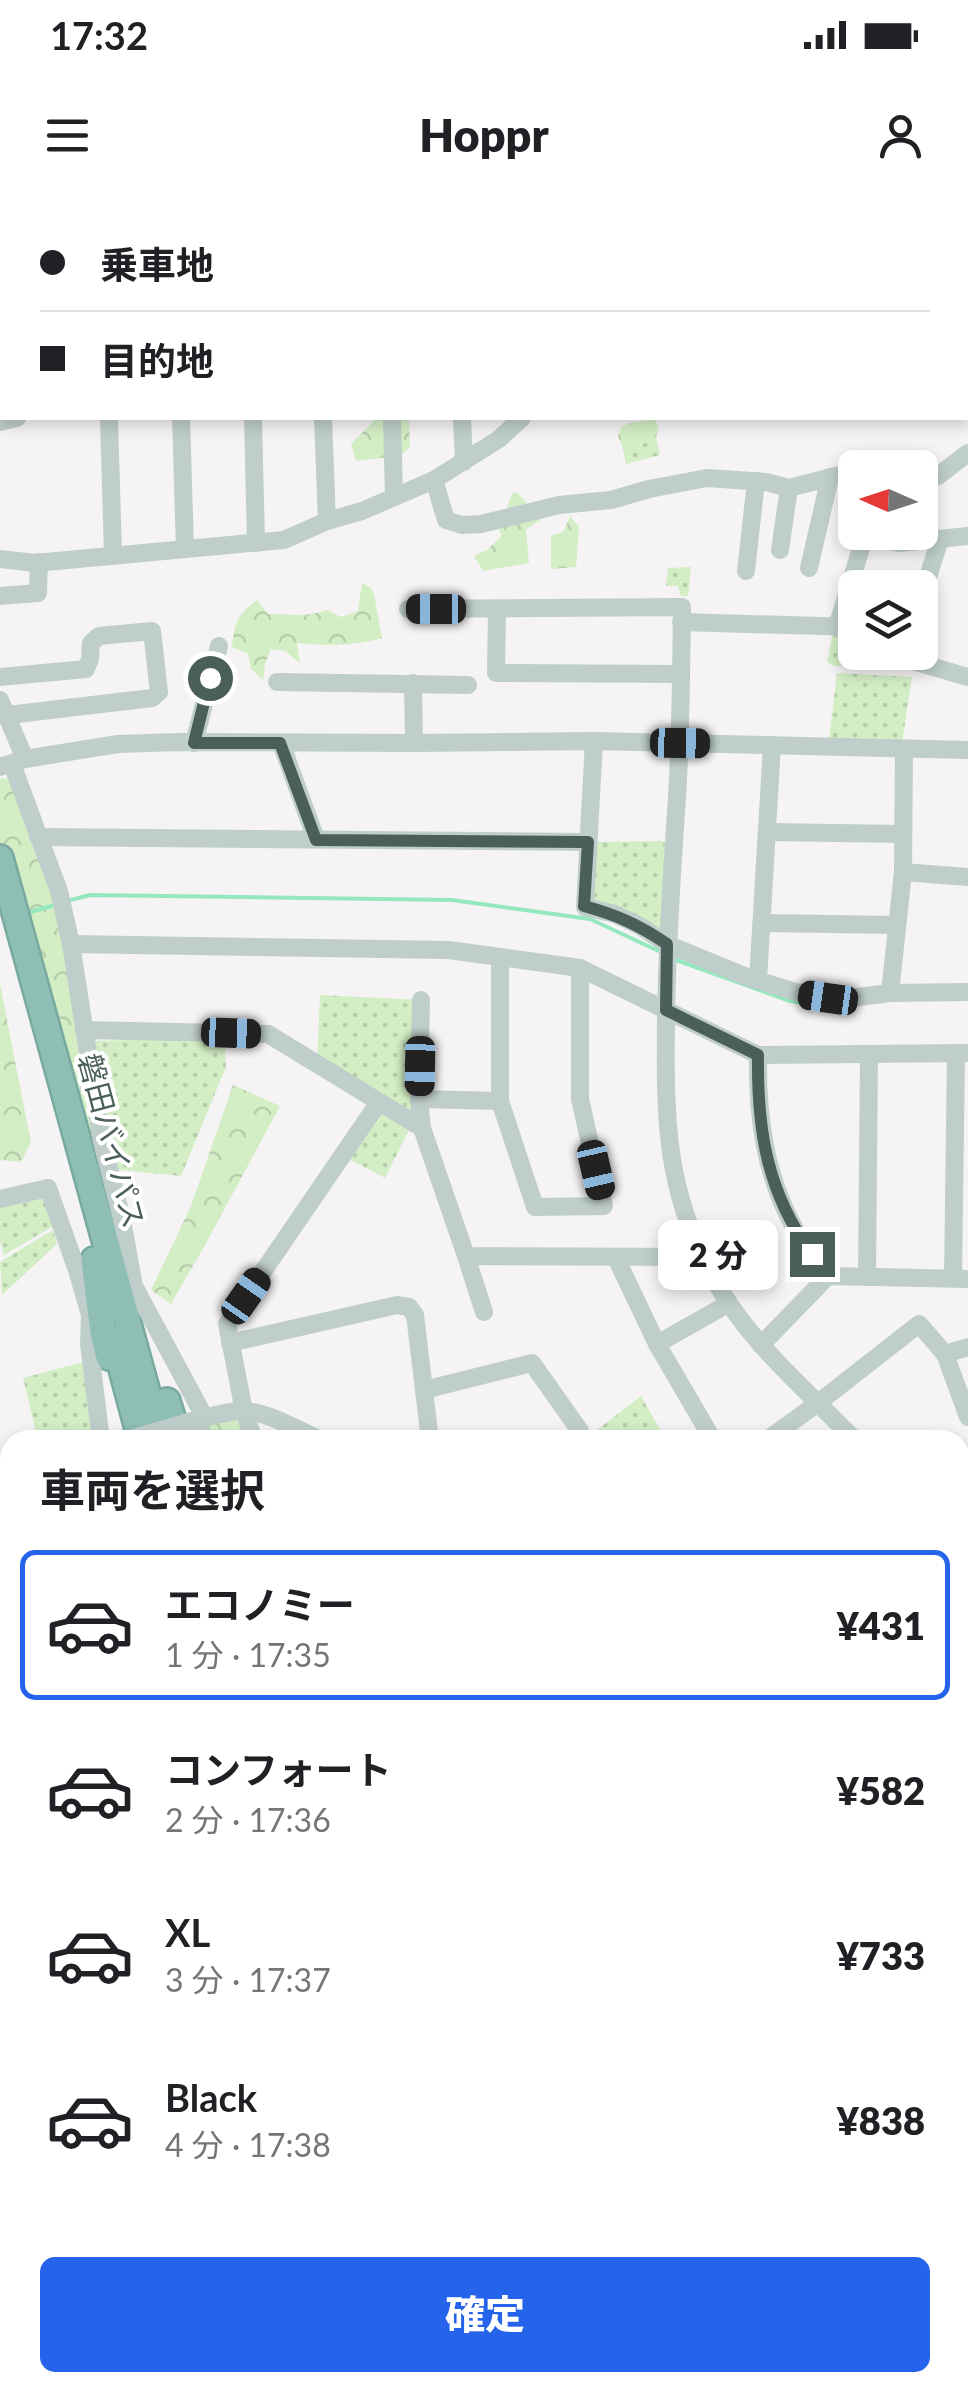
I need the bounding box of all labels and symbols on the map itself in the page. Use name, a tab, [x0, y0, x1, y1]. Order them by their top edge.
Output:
north arrow	[838, 450, 938, 550]
car	[406, 594, 466, 624]
route start	[188, 656, 233, 701]
car	[650, 727, 710, 759]
car	[796, 979, 860, 1017]
car	[200, 1017, 262, 1049]
car	[404, 1036, 436, 1096]
street label: 磐田バイパス	[72, 1049, 154, 1232]
car	[575, 1137, 617, 1203]
callout: 2 分	[657, 1219, 777, 1289]
route end	[790, 1232, 835, 1277]
car	[217, 1263, 275, 1329]

